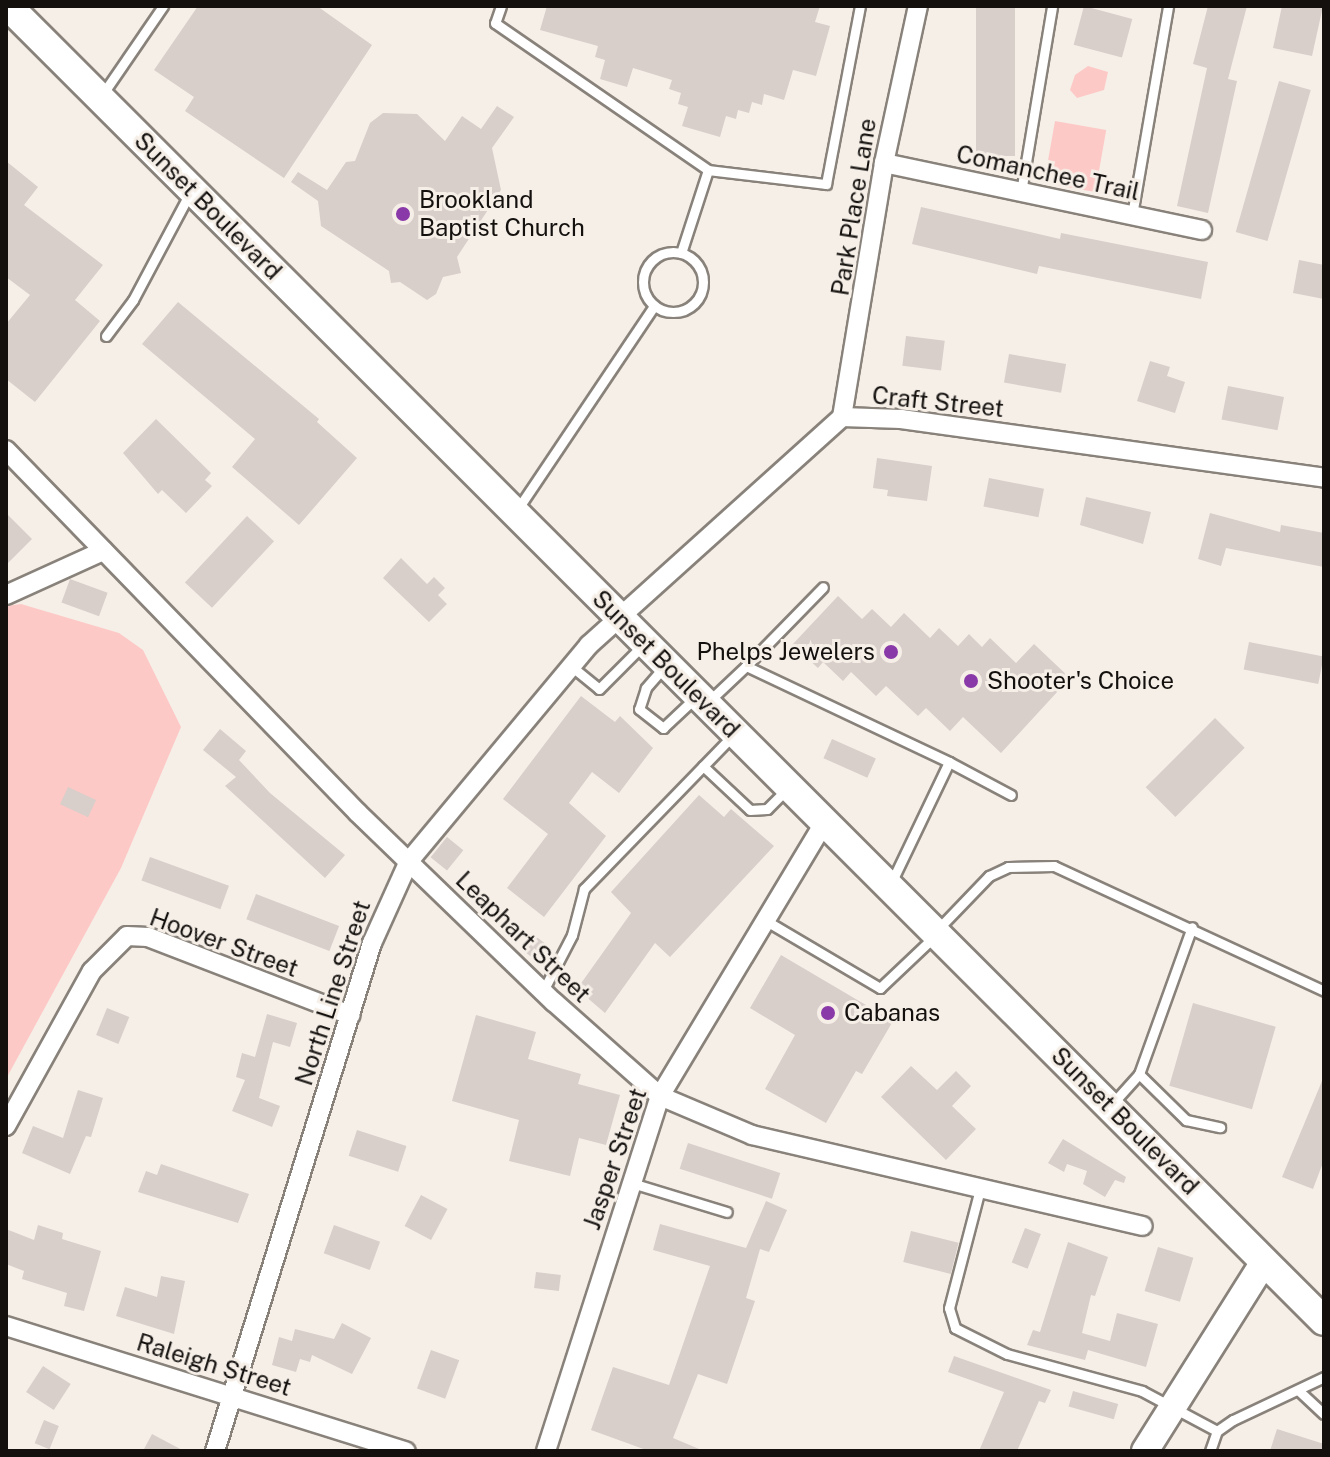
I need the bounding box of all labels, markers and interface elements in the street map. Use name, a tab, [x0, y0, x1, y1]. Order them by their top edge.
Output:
street label: Park Place Lane	[826, 116, 882, 298]
street label: Sunset Boulevard	[128, 126, 288, 286]
street label: Comanchee Trail	[954, 140, 1142, 206]
place label: Brookland Baptist Church	[419, 186, 585, 242]
marker: Brookland Baptist Church	[394, 205, 412, 223]
street label: Craft Street	[871, 381, 1005, 423]
street label: Sunset Boulevard	[586, 584, 746, 744]
place label: Phelps Jewelers	[696, 638, 875, 666]
marker: Phelps Jewelers	[882, 643, 900, 661]
place label: Shooter's Choice	[987, 667, 1174, 695]
marker: Shooter's Choice	[962, 672, 980, 690]
street label: Leaphart Street	[450, 866, 596, 1008]
street label: North Line Street	[290, 897, 376, 1089]
street label: Hoover Street	[146, 903, 302, 983]
place label: Cabanas	[844, 999, 940, 1027]
marker: Cabanas	[819, 1004, 837, 1022]
street label: Sunset Boulevard	[1045, 1041, 1205, 1201]
street label: Jasper Street	[577, 1084, 653, 1234]
street label: Raleigh Street	[133, 1328, 295, 1402]

